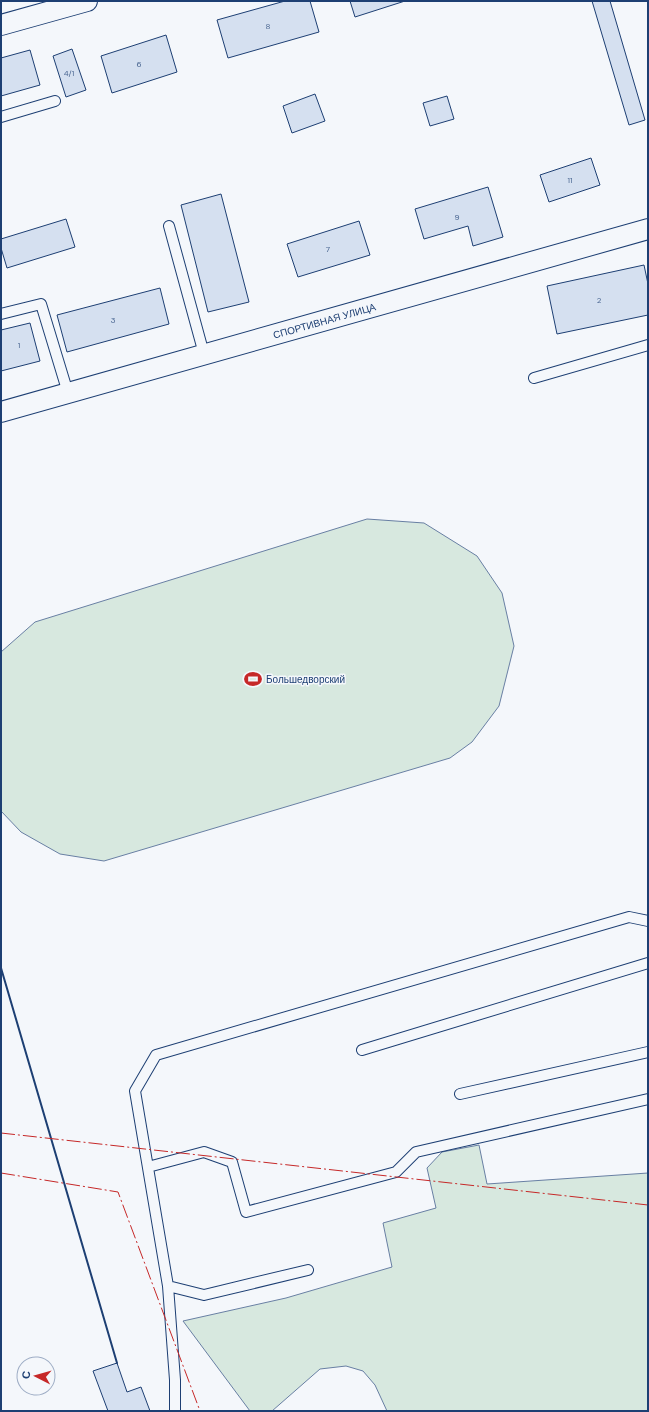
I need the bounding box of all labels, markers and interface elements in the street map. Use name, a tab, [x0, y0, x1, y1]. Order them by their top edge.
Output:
house number: 8	[266, 21, 271, 31]
house number: 6	[136, 59, 142, 69]
house number: 4/1	[64, 68, 74, 78]
house number: 11	[568, 175, 573, 185]
house number: 9	[454, 212, 460, 222]
house number: 7	[326, 244, 330, 254]
house number: 2	[597, 295, 602, 305]
street label: СПОРТИВНАЯ УЛИЦА	[272, 300, 377, 341]
house number: 3	[111, 315, 116, 325]
house number: 1	[18, 340, 20, 350]
sports icon: Большедворский	[243, 669, 263, 689]
place label: Большедворский	[266, 673, 345, 686]
north arrow	[16, 1356, 56, 1396]
text: С	[19, 1370, 33, 1380]

